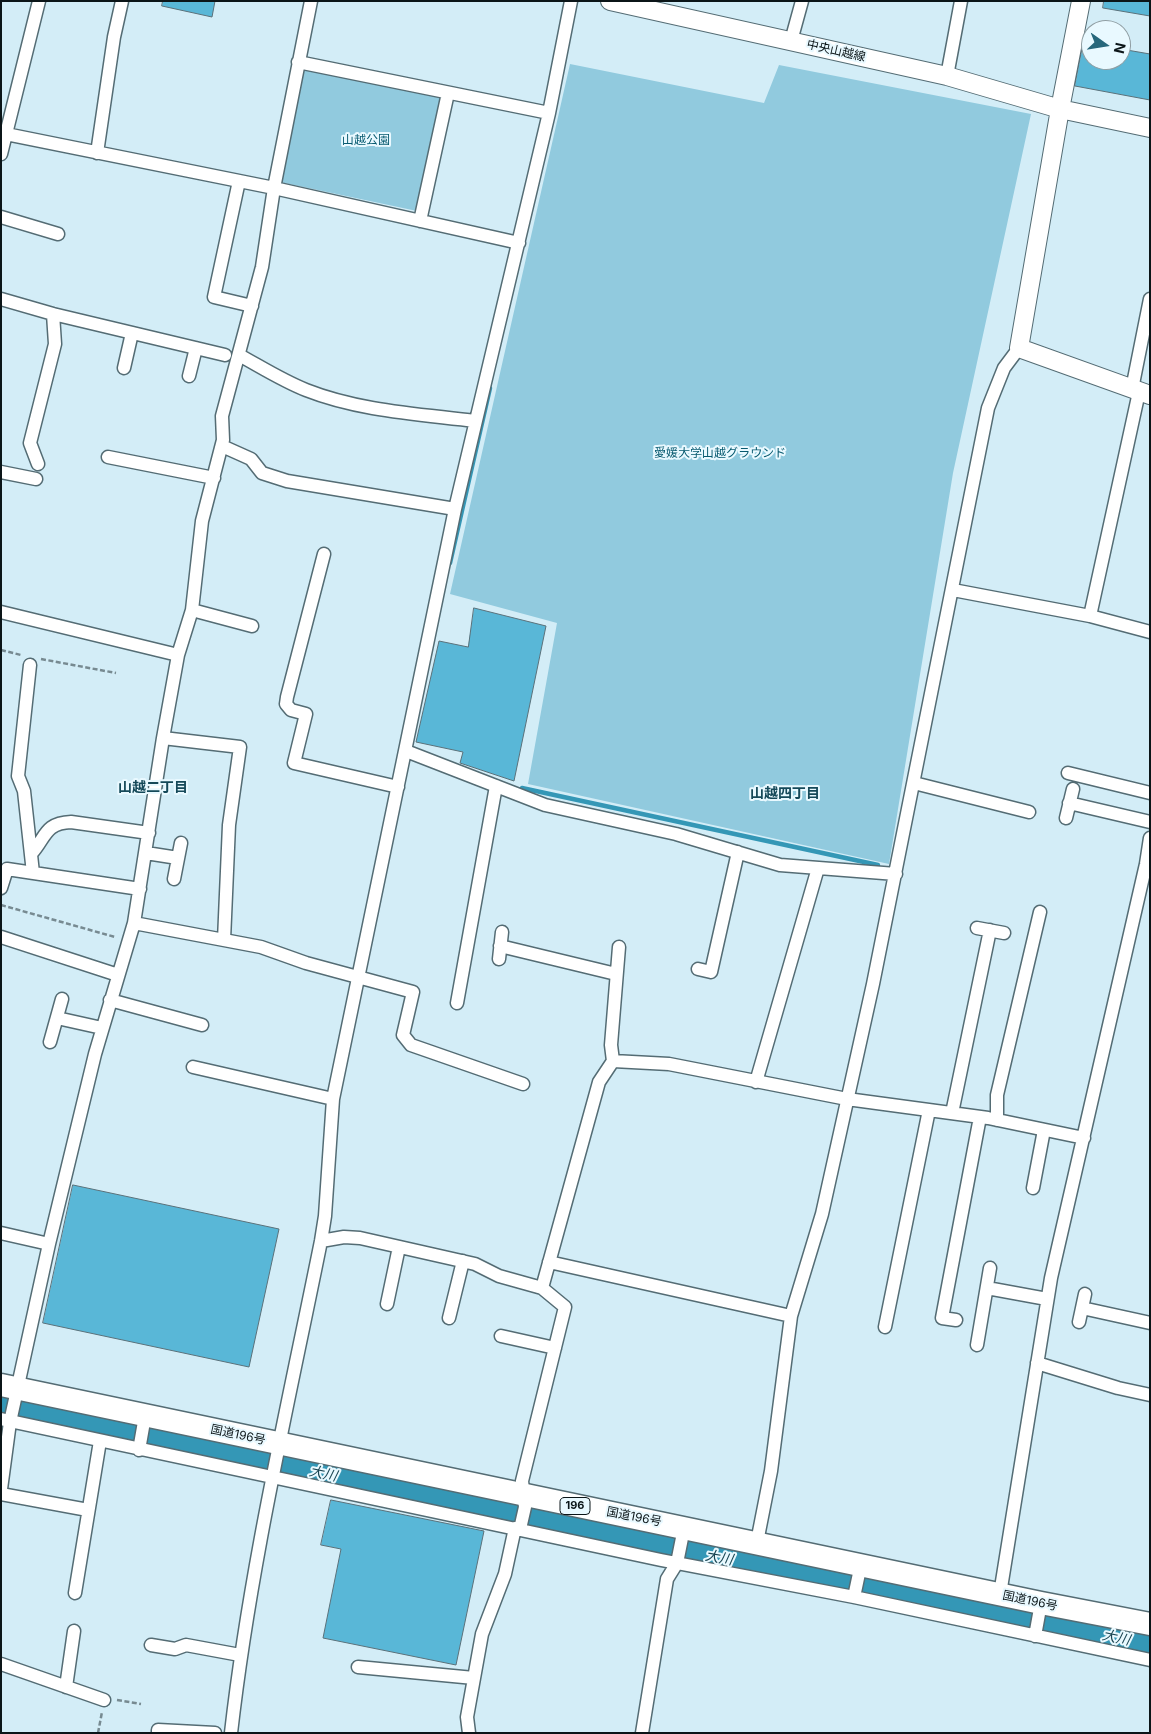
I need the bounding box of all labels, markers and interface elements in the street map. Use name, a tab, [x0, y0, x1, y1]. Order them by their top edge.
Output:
north arrow	[1081, 20, 1131, 70]
street label: 中央山越線	[805, 37, 867, 65]
text: N	[1111, 41, 1130, 55]
park label: 山越公園	[342, 133, 390, 147]
park label: 愛媛大学山越グラウンド	[654, 446, 786, 460]
district label: 山越二丁目	[118, 780, 188, 796]
district label: 山越四丁目	[750, 786, 820, 802]
street label: 国道196号	[209, 1422, 267, 1448]
water label: 大川	[308, 1463, 338, 1485]
road number: 196	[560, 1498, 590, 1514]
street label: 国道196号	[605, 1505, 663, 1529]
water label: 大川	[704, 1547, 734, 1569]
street label: 国道196号	[1001, 1588, 1059, 1614]
water label: 大川	[1101, 1627, 1131, 1649]

